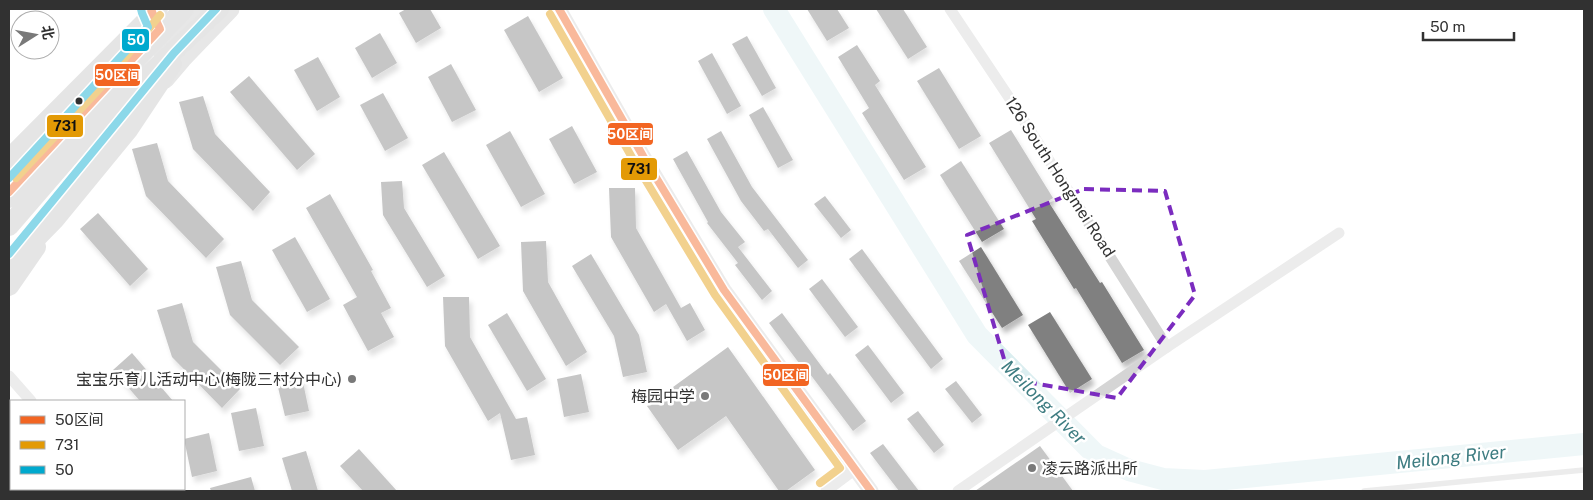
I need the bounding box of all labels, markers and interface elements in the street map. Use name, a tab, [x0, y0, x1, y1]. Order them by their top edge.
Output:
north arrow	[10, 10, 60, 60]
scale bar	[1423, 10, 1514, 42]
text: 50 m	[1430, 18, 1465, 35]
text: 北	[39, 24, 57, 41]
line badge: 50	[121, 28, 150, 52]
text: 50	[127, 32, 145, 48]
line badge: 50区间	[94, 63, 141, 87]
text: 50区间	[95, 67, 141, 83]
street label: 126 South Hongmei Road	[1001, 93, 1119, 261]
unlabelled marker	[74, 96, 84, 106]
line badge: 731	[46, 114, 84, 138]
text: 731	[53, 118, 77, 134]
line badge: 50区间	[607, 122, 654, 146]
text: 50区间	[607, 126, 653, 142]
line badge: 731	[620, 157, 658, 181]
text: 731	[627, 161, 651, 177]
water label: Meilong River	[998, 356, 1091, 449]
line badge: 50区间	[762, 363, 810, 387]
text: 50区间	[763, 367, 809, 383]
place label: 宝宝乐育儿活动中心(梅陇三村分中心)	[76, 370, 342, 389]
marker: 宝宝乐育儿活动中心(梅陇三村分中心)	[346, 373, 358, 385]
place label: 梅园中学	[631, 387, 695, 406]
marker: 梅园中学	[699, 390, 711, 402]
legend	[10, 400, 185, 490]
text: 50区间	[55, 411, 104, 428]
text: 731	[55, 436, 79, 453]
water label: Meilong River	[1395, 441, 1507, 473]
place label: 凌云路派出所	[1042, 459, 1138, 478]
text: 50	[55, 461, 74, 478]
marker: 凌云路派出所	[1026, 462, 1038, 474]

